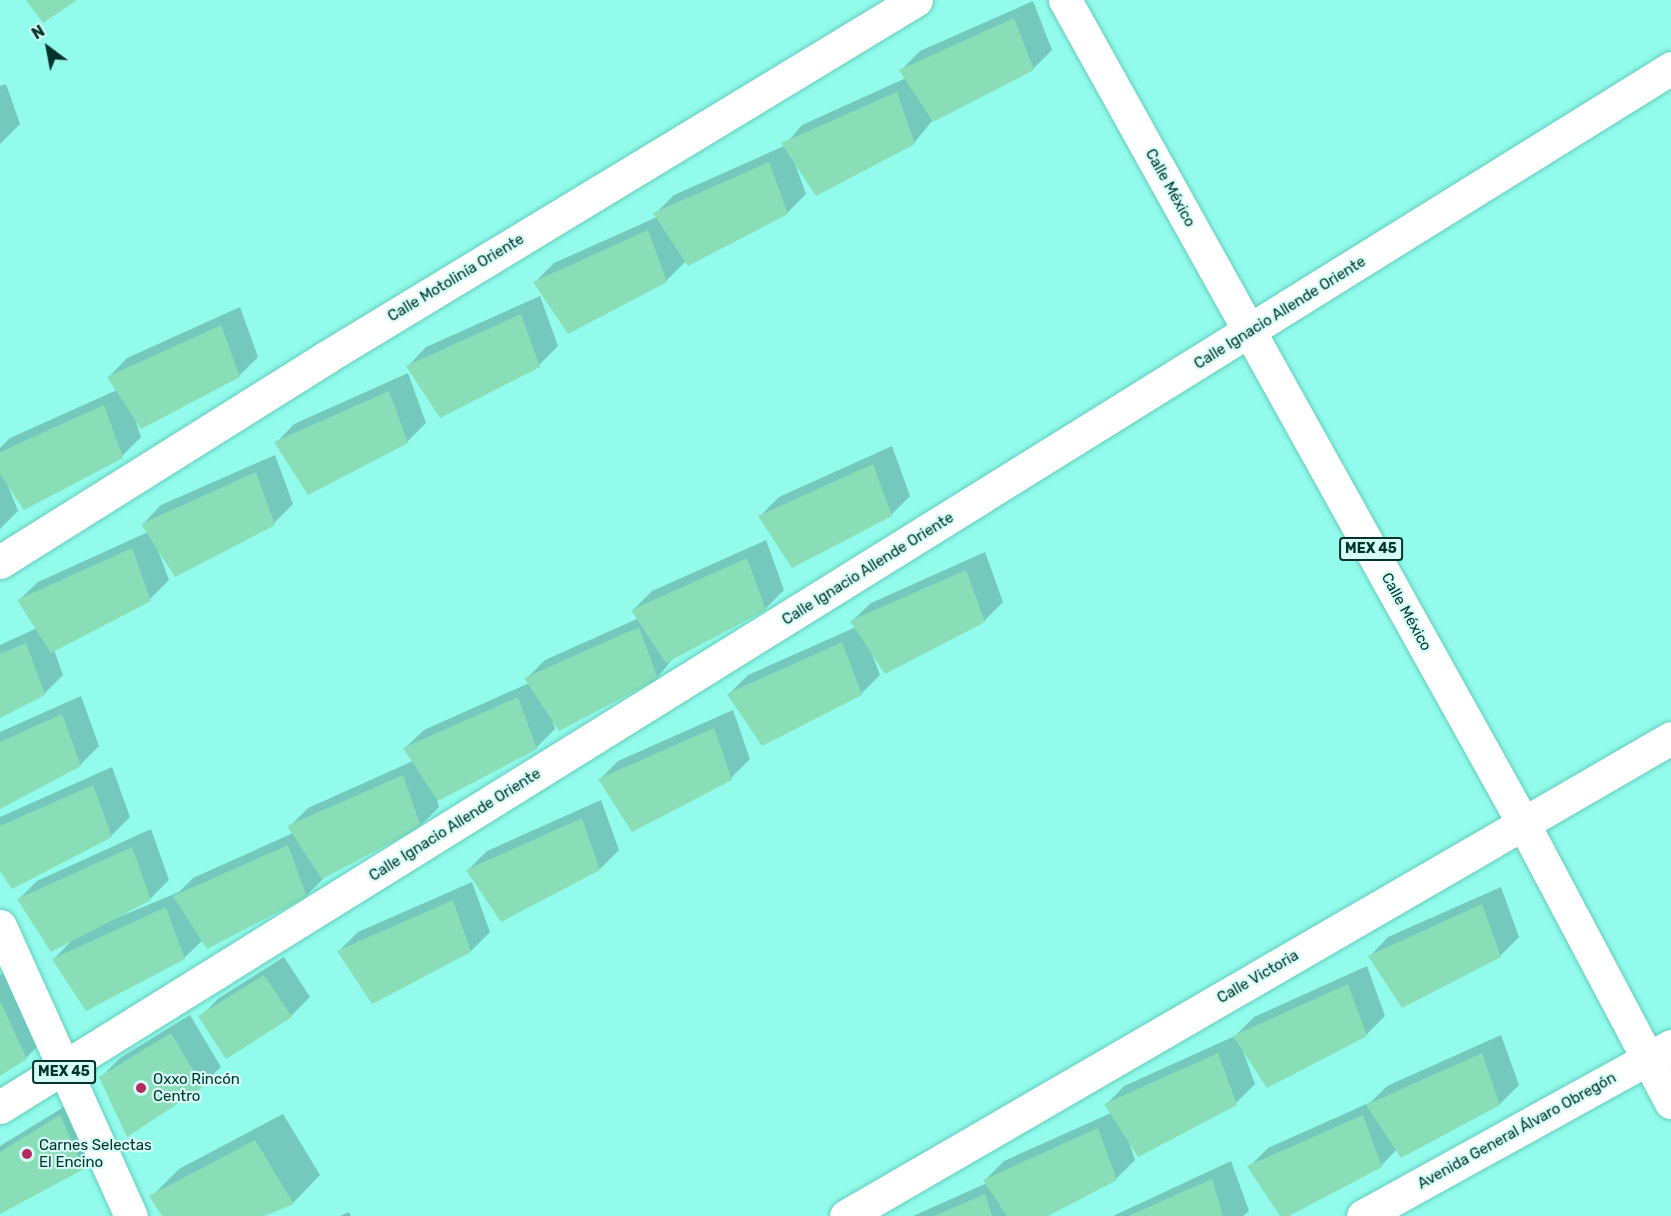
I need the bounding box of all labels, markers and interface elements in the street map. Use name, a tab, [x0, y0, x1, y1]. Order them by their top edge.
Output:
north arrow	[18, 18, 78, 78]
text: N	[28, 21, 48, 43]
street label: Calle México	[1141, 146, 1199, 230]
street label: Calle Motolinía Oriente	[385, 230, 527, 326]
street label: Calle Ignacio Allende Oriente	[1191, 253, 1369, 373]
street label: Calle Ignacio Allende Oriente	[779, 509, 957, 629]
road number: MEX 45	[1338, 538, 1404, 560]
street label: Calle México	[1377, 570, 1435, 654]
street label: Calle Ignacio Allende Oriente	[366, 765, 544, 885]
street label: Calle Victoria	[1214, 946, 1302, 1008]
road number: MEX 45	[31, 1061, 97, 1083]
street label: Avenida General Álvaro Obregón	[1415, 1069, 1619, 1193]
place label: Oxxo Rincón Centro	[153, 1070, 240, 1105]
marker: Oxxo Rincón Centro	[134, 1081, 148, 1095]
place label: Carnes Selectas El Encino	[39, 1136, 152, 1171]
marker: Carnes Selectas El Encino	[20, 1147, 34, 1161]

